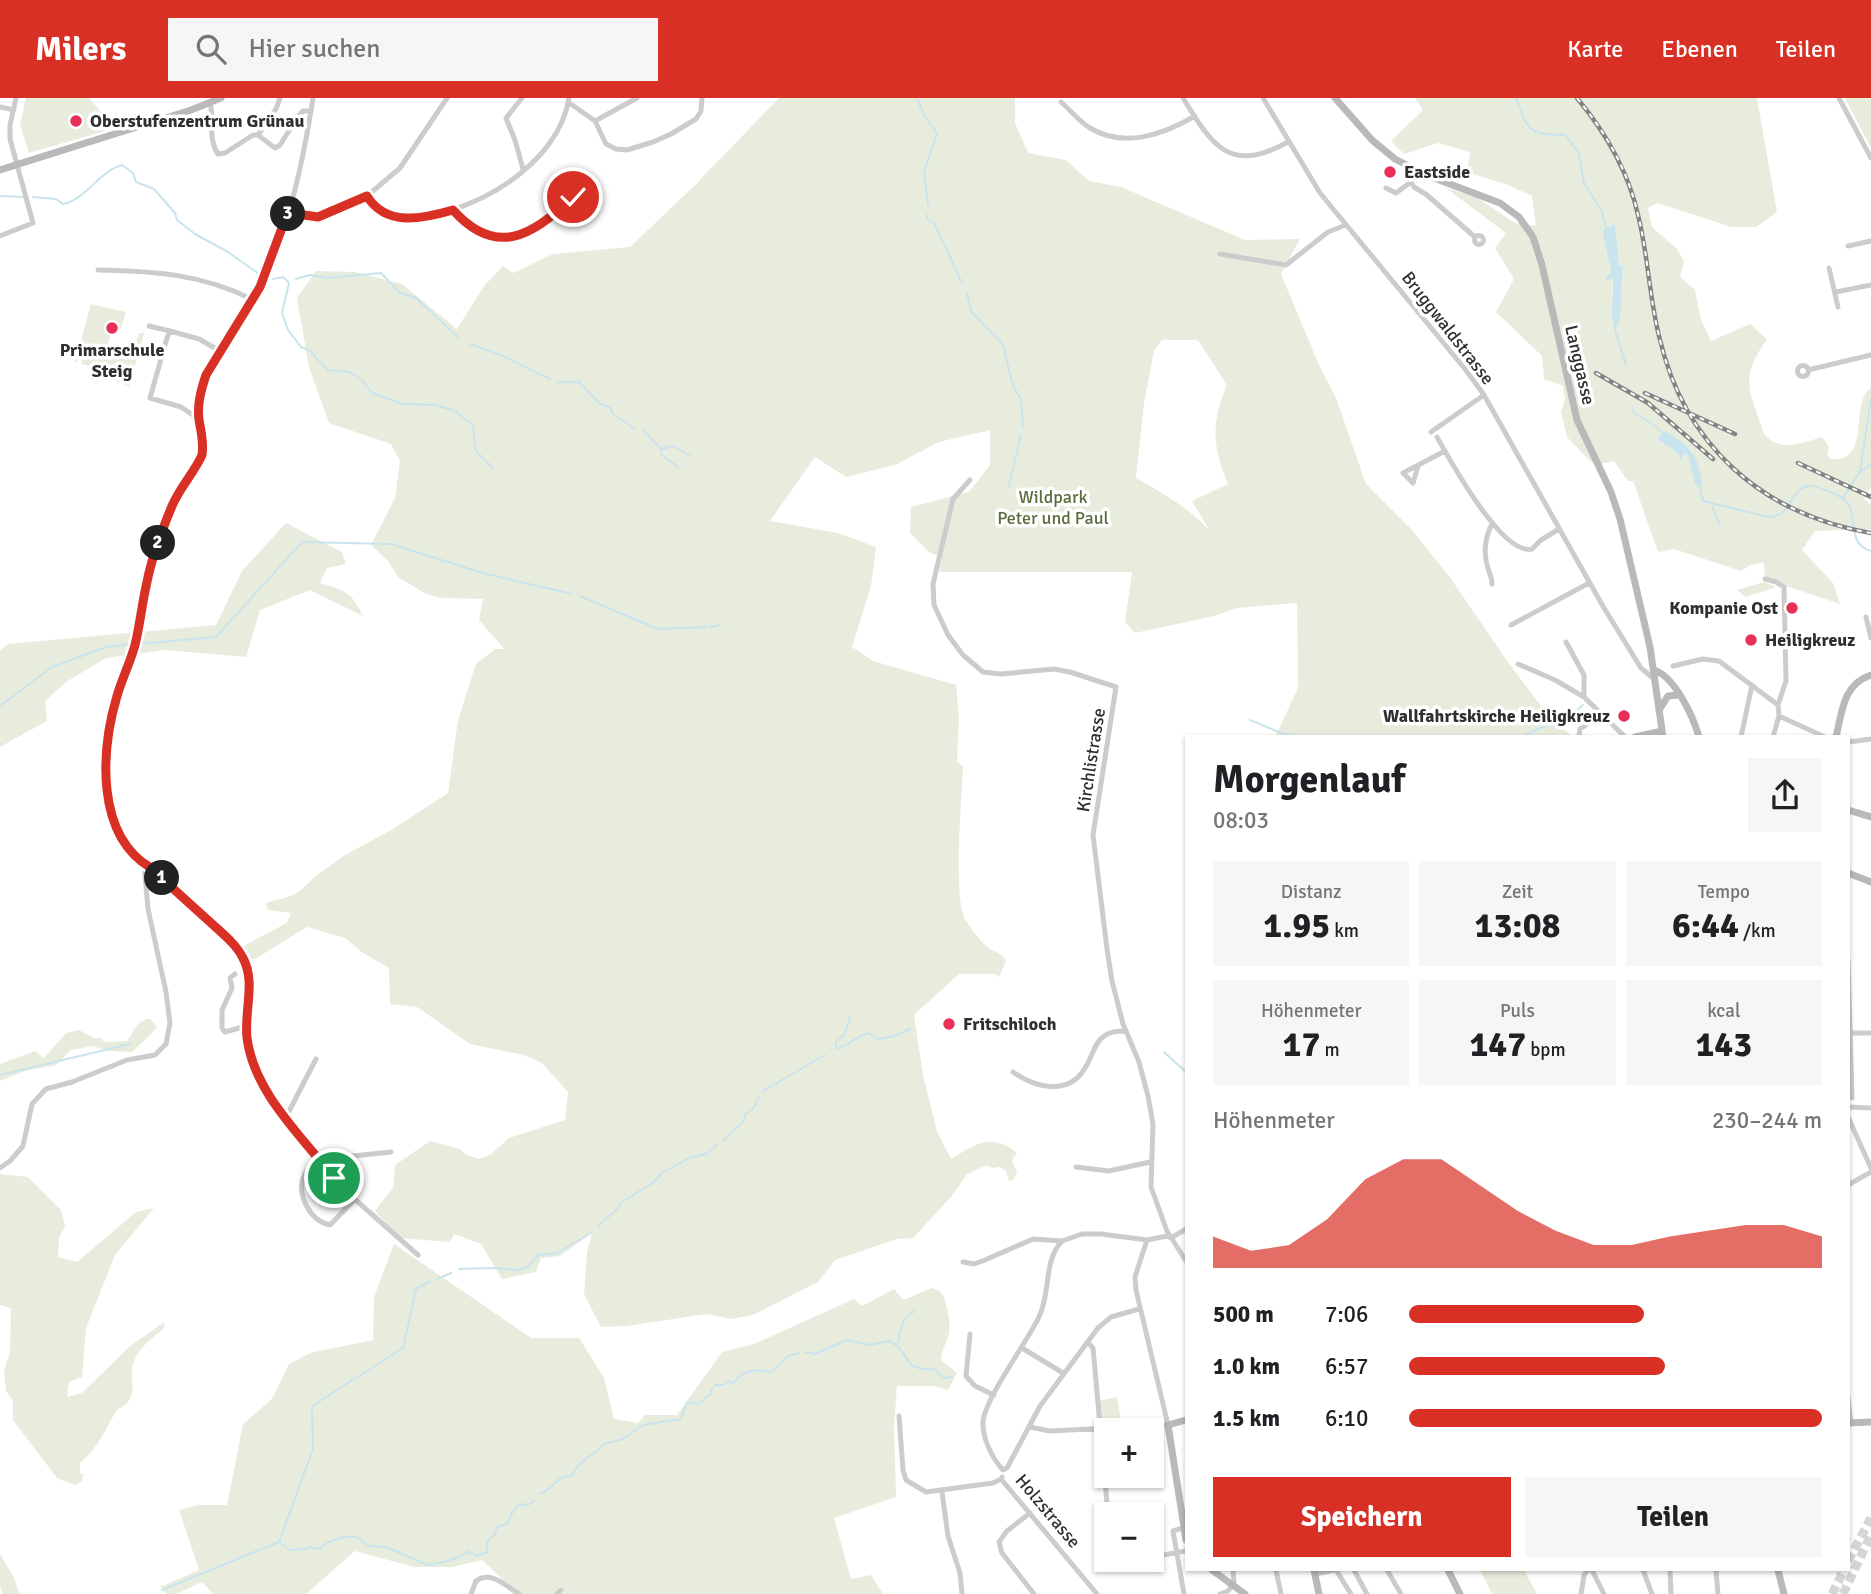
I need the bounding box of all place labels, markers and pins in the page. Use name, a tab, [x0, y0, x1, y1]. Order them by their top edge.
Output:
place label: Oberstufenzentrum Grünau	[90, 110, 304, 132]
marker: Oberstufenzentrum Grünau	[68, 113, 84, 129]
place label: Eastside	[1404, 161, 1470, 183]
marker: Eastside	[1382, 164, 1398, 180]
pin	[543, 167, 603, 227]
pin: 3	[270, 197, 306, 232]
marker: Primarschule Steig	[104, 320, 120, 336]
place label: Primarschule Steig	[60, 339, 164, 382]
pin: 2	[140, 526, 176, 560]
place label: Kompanie Ost	[1669, 597, 1778, 619]
marker: Kompanie Ost	[1784, 600, 1800, 616]
place label: Heiligkreuz	[1765, 629, 1855, 651]
marker: Heiligkreuz	[1743, 632, 1759, 648]
place label: Wallfahrtskirche Heiligkreuz	[1383, 705, 1610, 727]
marker: Wallfahrtskirche Heiligkreuz	[1616, 708, 1632, 724]
pin: 1	[144, 860, 180, 896]
place label: Fritschiloch	[963, 1013, 1057, 1035]
marker: Fritschiloch	[941, 1016, 957, 1032]
pin	[304, 1148, 364, 1208]

